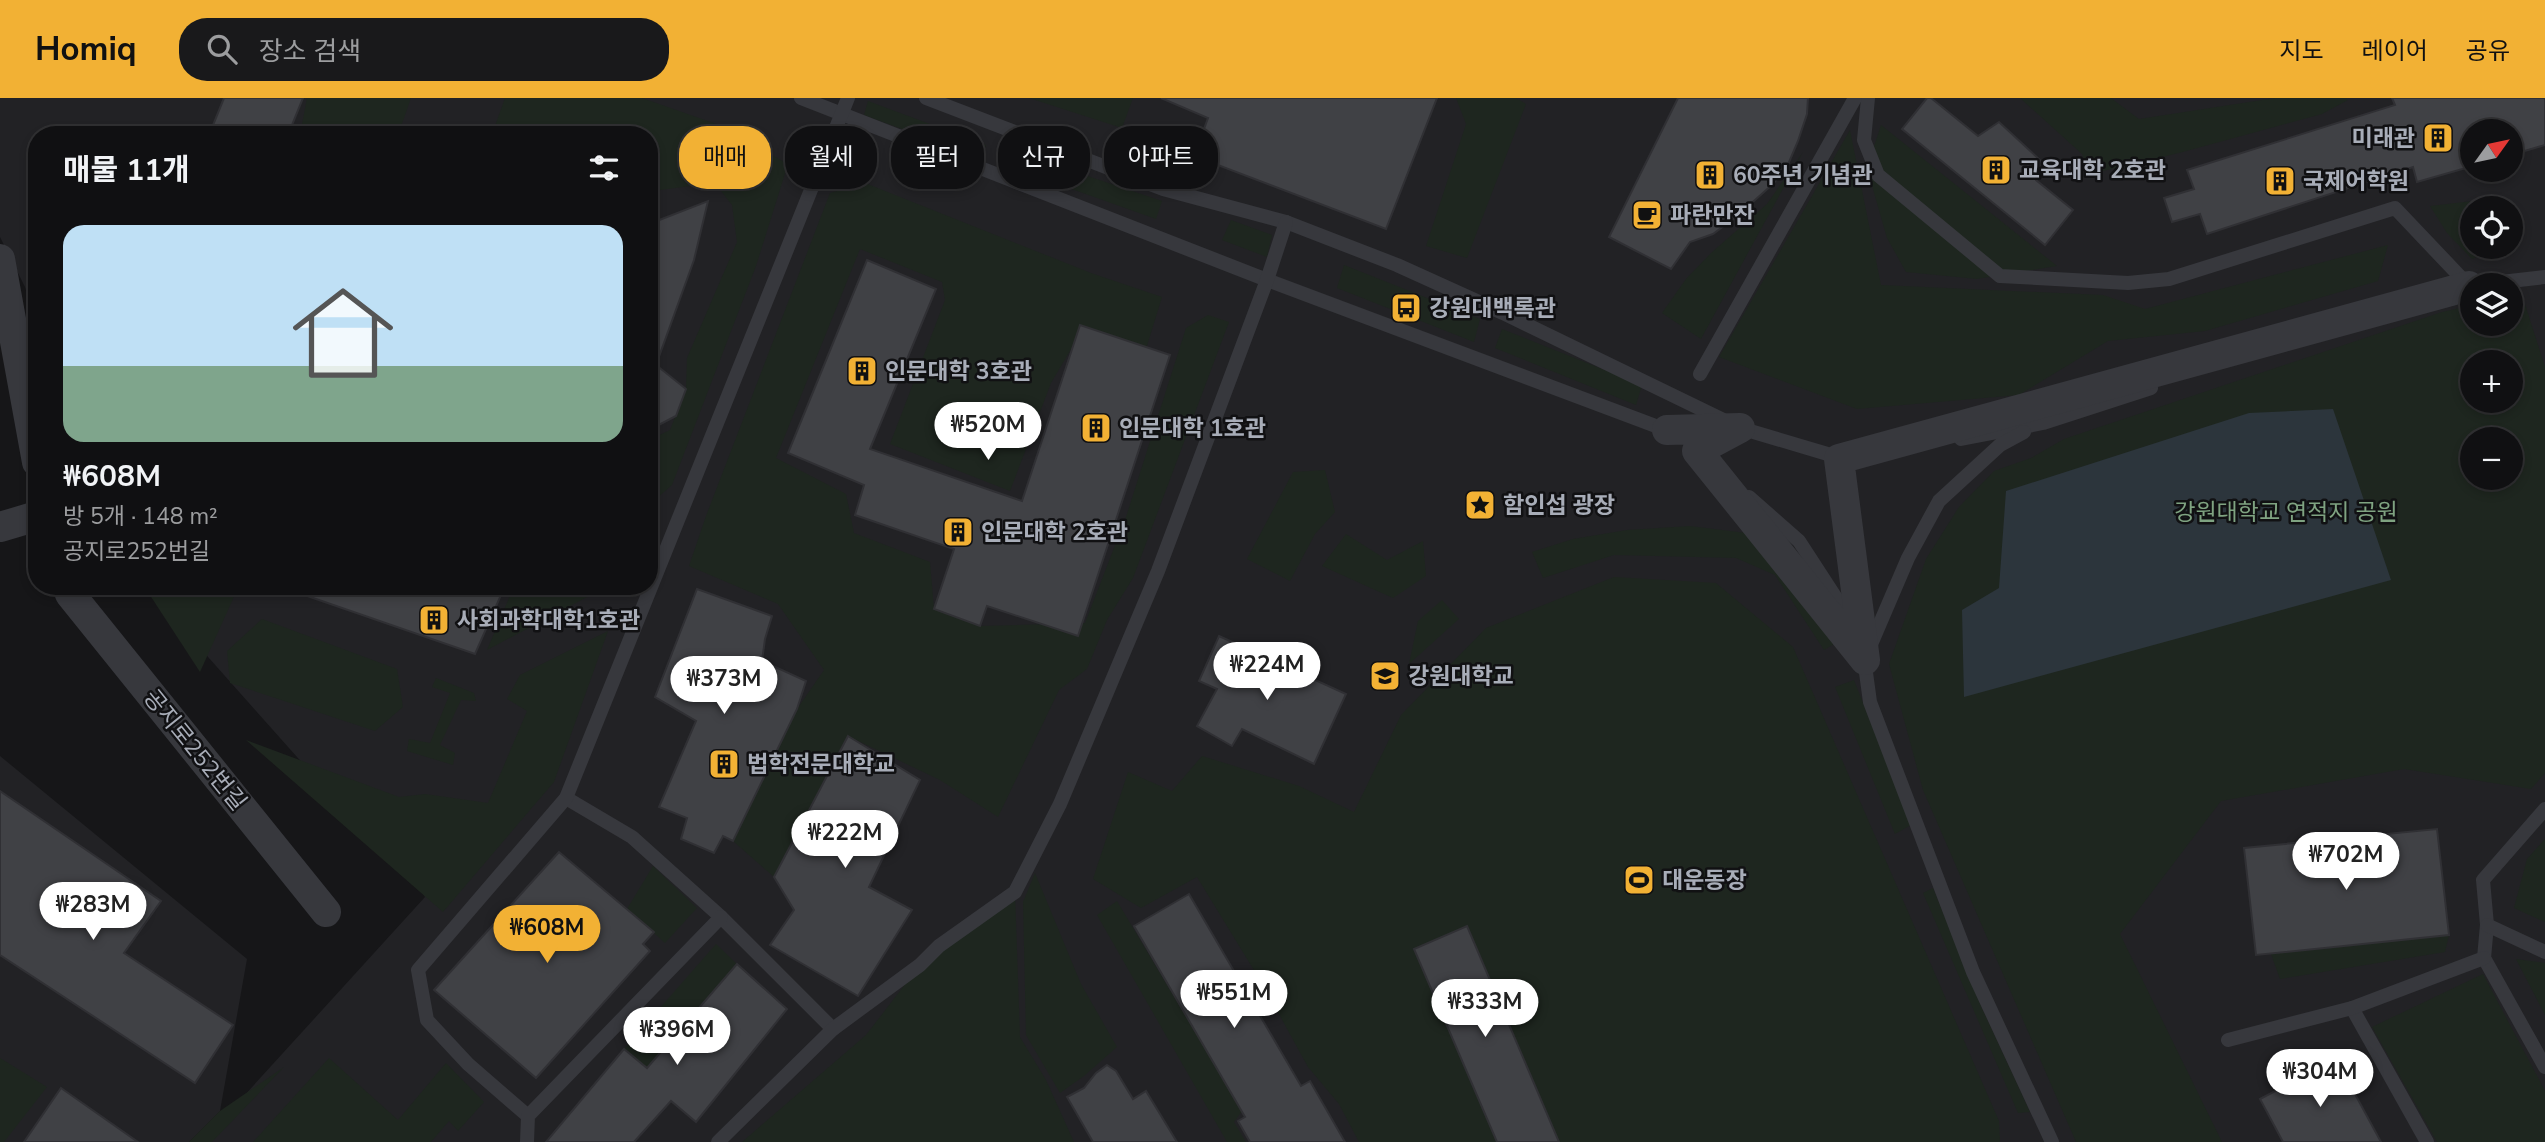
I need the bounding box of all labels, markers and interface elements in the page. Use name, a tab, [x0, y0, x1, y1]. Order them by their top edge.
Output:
search box	[179, 18, 669, 81]
text: Homiq	[35, 27, 137, 72]
icon: search	[203, 30, 241, 68]
text: 장소 검색	[259, 34, 361, 69]
text: 지도	[2279, 35, 2324, 67]
text: 레이어	[2362, 35, 2428, 67]
text: 공유	[2466, 35, 2510, 67]
north arrow	[2460, 119, 2524, 182]
map controls	[2460, 119, 2523, 490]
building icon: 미래관	[2421, 121, 2455, 155]
place label: 미래관	[2352, 123, 2415, 154]
chip: 매매	[679, 126, 771, 189]
chip: 월세	[785, 126, 877, 189]
chip: 필터	[891, 126, 984, 189]
chip: 신규	[998, 126, 1090, 189]
chip: 아파트	[1104, 126, 1218, 189]
icon: filters	[585, 149, 623, 187]
text: 매물 11개	[63, 150, 190, 191]
building icon: 교육대학 2호관	[1979, 153, 2013, 187]
place label: 교육대학 2호관	[2019, 155, 2166, 186]
building icon: 60주년 기념관	[1693, 158, 1727, 192]
place label: 60주년 기념관	[1733, 160, 1873, 191]
building icon: 국제어학원	[2263, 164, 2297, 198]
place label: 국제어학원	[2303, 166, 2409, 197]
button: locate	[2460, 196, 2523, 259]
cafe icon: 파란만잔	[1630, 198, 1664, 232]
place label: 파란만잔	[1670, 200, 1755, 231]
icon: home	[280, 270, 406, 396]
button: layers	[2460, 273, 2523, 336]
bus stop icon: 강원대백록관	[1389, 291, 1423, 325]
place label: 강원대백록관	[1429, 293, 1556, 324]
button: +	[2460, 350, 2523, 413]
building icon: 인문대학 3호관	[845, 354, 879, 388]
place label: 인문대학 3호관	[885, 356, 1032, 387]
pin: ₩520M	[939, 402, 1037, 462]
text: ₩520M	[950, 409, 1026, 440]
building icon: 인문대학 1호관	[1079, 411, 1113, 445]
place label: 인문대학 1호관	[1119, 413, 1266, 444]
button: −	[2460, 427, 2523, 490]
text: ₩608M	[63, 456, 161, 497]
place icon: 함인섭 광장	[1463, 488, 1497, 522]
place label: 함인섭 광장	[1503, 490, 1615, 521]
park label: 강원대학교 연적지 공원	[2174, 497, 2398, 528]
text: 방 5개 · 148 m²	[63, 501, 218, 532]
building icon: 인문대학 2호관	[941, 515, 975, 549]
place label: 인문대학 2호관	[981, 517, 1128, 548]
text: 공지로252번길	[63, 536, 210, 567]
building icon: 사회과학대학1호관	[417, 603, 451, 637]
place label: 사회과학대학1호관	[457, 605, 640, 636]
pin: ₩224M	[1218, 642, 1316, 702]
text: ₩224M	[1229, 649, 1305, 680]
pin: ₩373M	[675, 656, 773, 716]
school or university icon: 강원대학교	[1368, 659, 1402, 693]
place label: 강원대학교	[1408, 661, 1514, 692]
text: ₩373M	[686, 663, 762, 694]
street label: 공지로252번길	[137, 683, 253, 817]
building icon: 법학전문대학교	[707, 747, 741, 781]
place label: 법학전문대학교	[747, 749, 895, 780]
pin: ₩222M	[796, 810, 894, 870]
text: ₩222M	[807, 817, 883, 848]
pin: ₩702M	[2297, 832, 2395, 892]
text: ₩702M	[2308, 839, 2384, 870]
sports icon: 대운동장	[1622, 863, 1656, 897]
place label: 대운동장	[1662, 865, 1747, 896]
pin: ₩283M	[44, 882, 142, 942]
text: ₩283M	[55, 889, 131, 920]
pin: ₩608M	[498, 906, 596, 965]
text: ₩608M	[509, 912, 585, 943]
pin: ₩551M	[1185, 970, 1283, 1030]
text: ₩551M	[1196, 977, 1272, 1008]
pin: ₩333M	[1436, 979, 1534, 1039]
text: ₩333M	[1447, 986, 1523, 1017]
pin: ₩396M	[628, 1007, 726, 1067]
text: ₩396M	[639, 1014, 715, 1045]
pin: ₩304M	[2271, 1049, 2369, 1109]
text: ₩304M	[2282, 1056, 2358, 1087]

